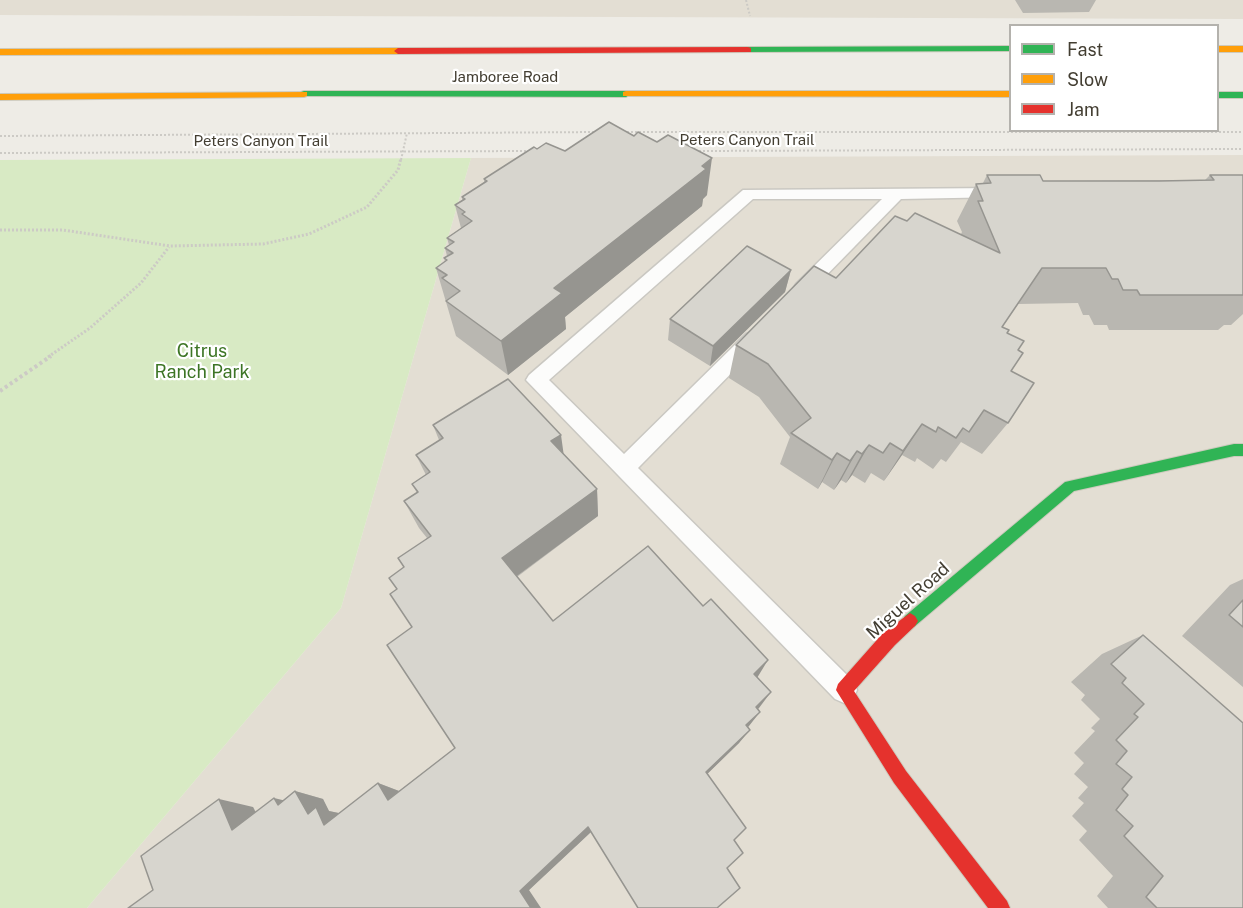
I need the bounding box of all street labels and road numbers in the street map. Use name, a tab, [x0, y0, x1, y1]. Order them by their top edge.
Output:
street label: Jamboree Road	[452, 68, 558, 86]
street label: Peters Canyon Trail	[680, 131, 814, 149]
street label: Peters Canyon Trail	[194, 132, 328, 150]
street label: Miguel Road	[862, 558, 954, 644]

